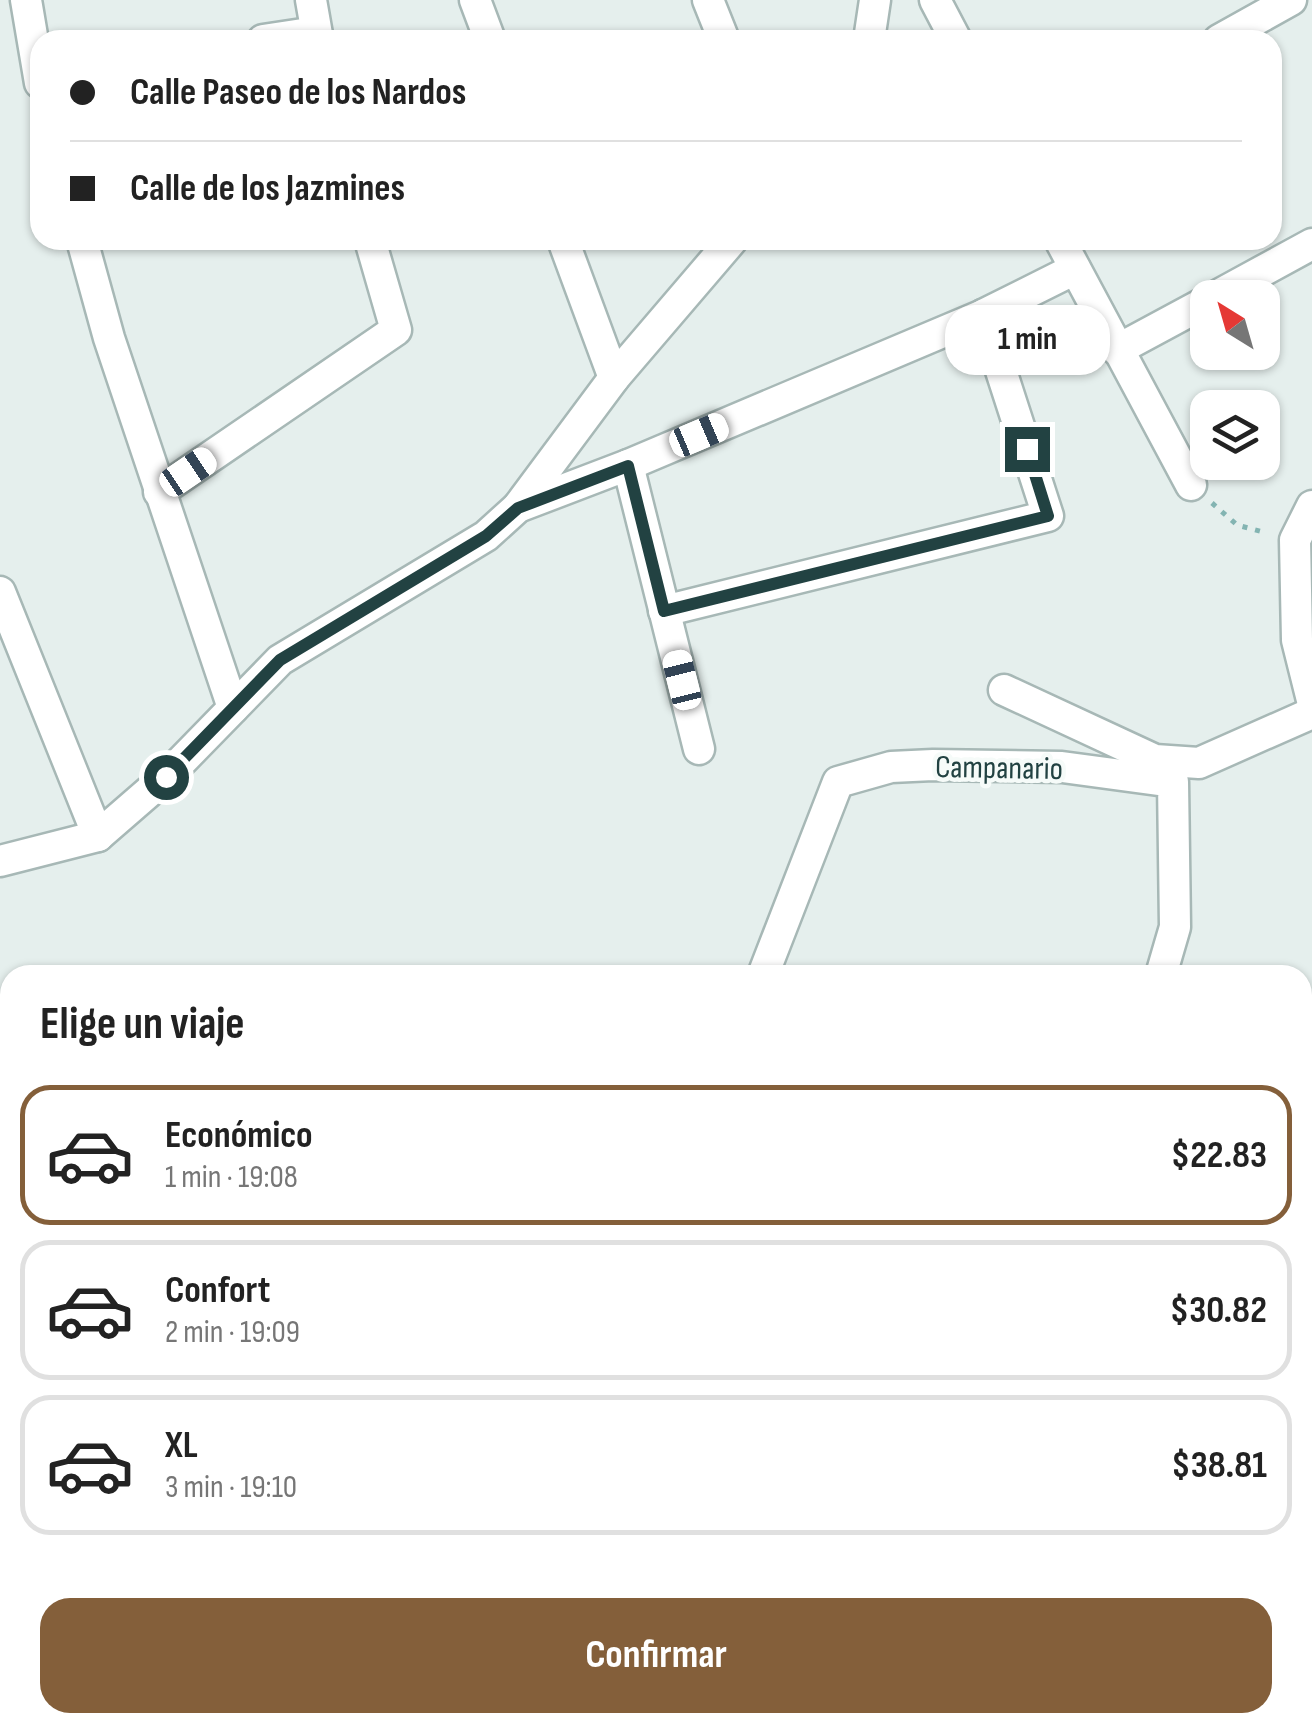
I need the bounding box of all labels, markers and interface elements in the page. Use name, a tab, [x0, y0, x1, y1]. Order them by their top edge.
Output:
text: Calle Paseo de los Nardos	[130, 70, 466, 115]
text: Calle de los Jazmines	[130, 166, 405, 211]
north arrow	[1190, 280, 1280, 370]
map controls	[1190, 280, 1280, 480]
callout: 1 min	[944, 304, 1110, 374]
text: 1 min	[998, 320, 1057, 359]
button: layers	[1190, 390, 1280, 480]
car	[666, 409, 732, 461]
route end	[1005, 427, 1050, 472]
car	[155, 443, 221, 501]
car	[660, 647, 704, 713]
street label: Campanario	[935, 748, 1063, 789]
route start	[144, 755, 189, 800]
text: Elige un viaje	[40, 997, 245, 1052]
icon: car	[45, 1110, 135, 1200]
text: Económico	[165, 1113, 313, 1158]
text: $22.83	[1171, 1133, 1267, 1178]
text: 1 min · 19:08	[165, 1158, 298, 1197]
icon: car	[45, 1265, 135, 1355]
text: Confort	[165, 1268, 270, 1313]
text: $30.82	[1170, 1288, 1267, 1333]
text: 2 min · 19:09	[165, 1313, 300, 1352]
icon: car	[45, 1420, 135, 1510]
text: XL	[165, 1423, 198, 1468]
text: $38.81	[1171, 1443, 1267, 1488]
text: 3 min · 19:10	[165, 1468, 297, 1507]
button: Confirmar	[40, 1598, 1272, 1713]

